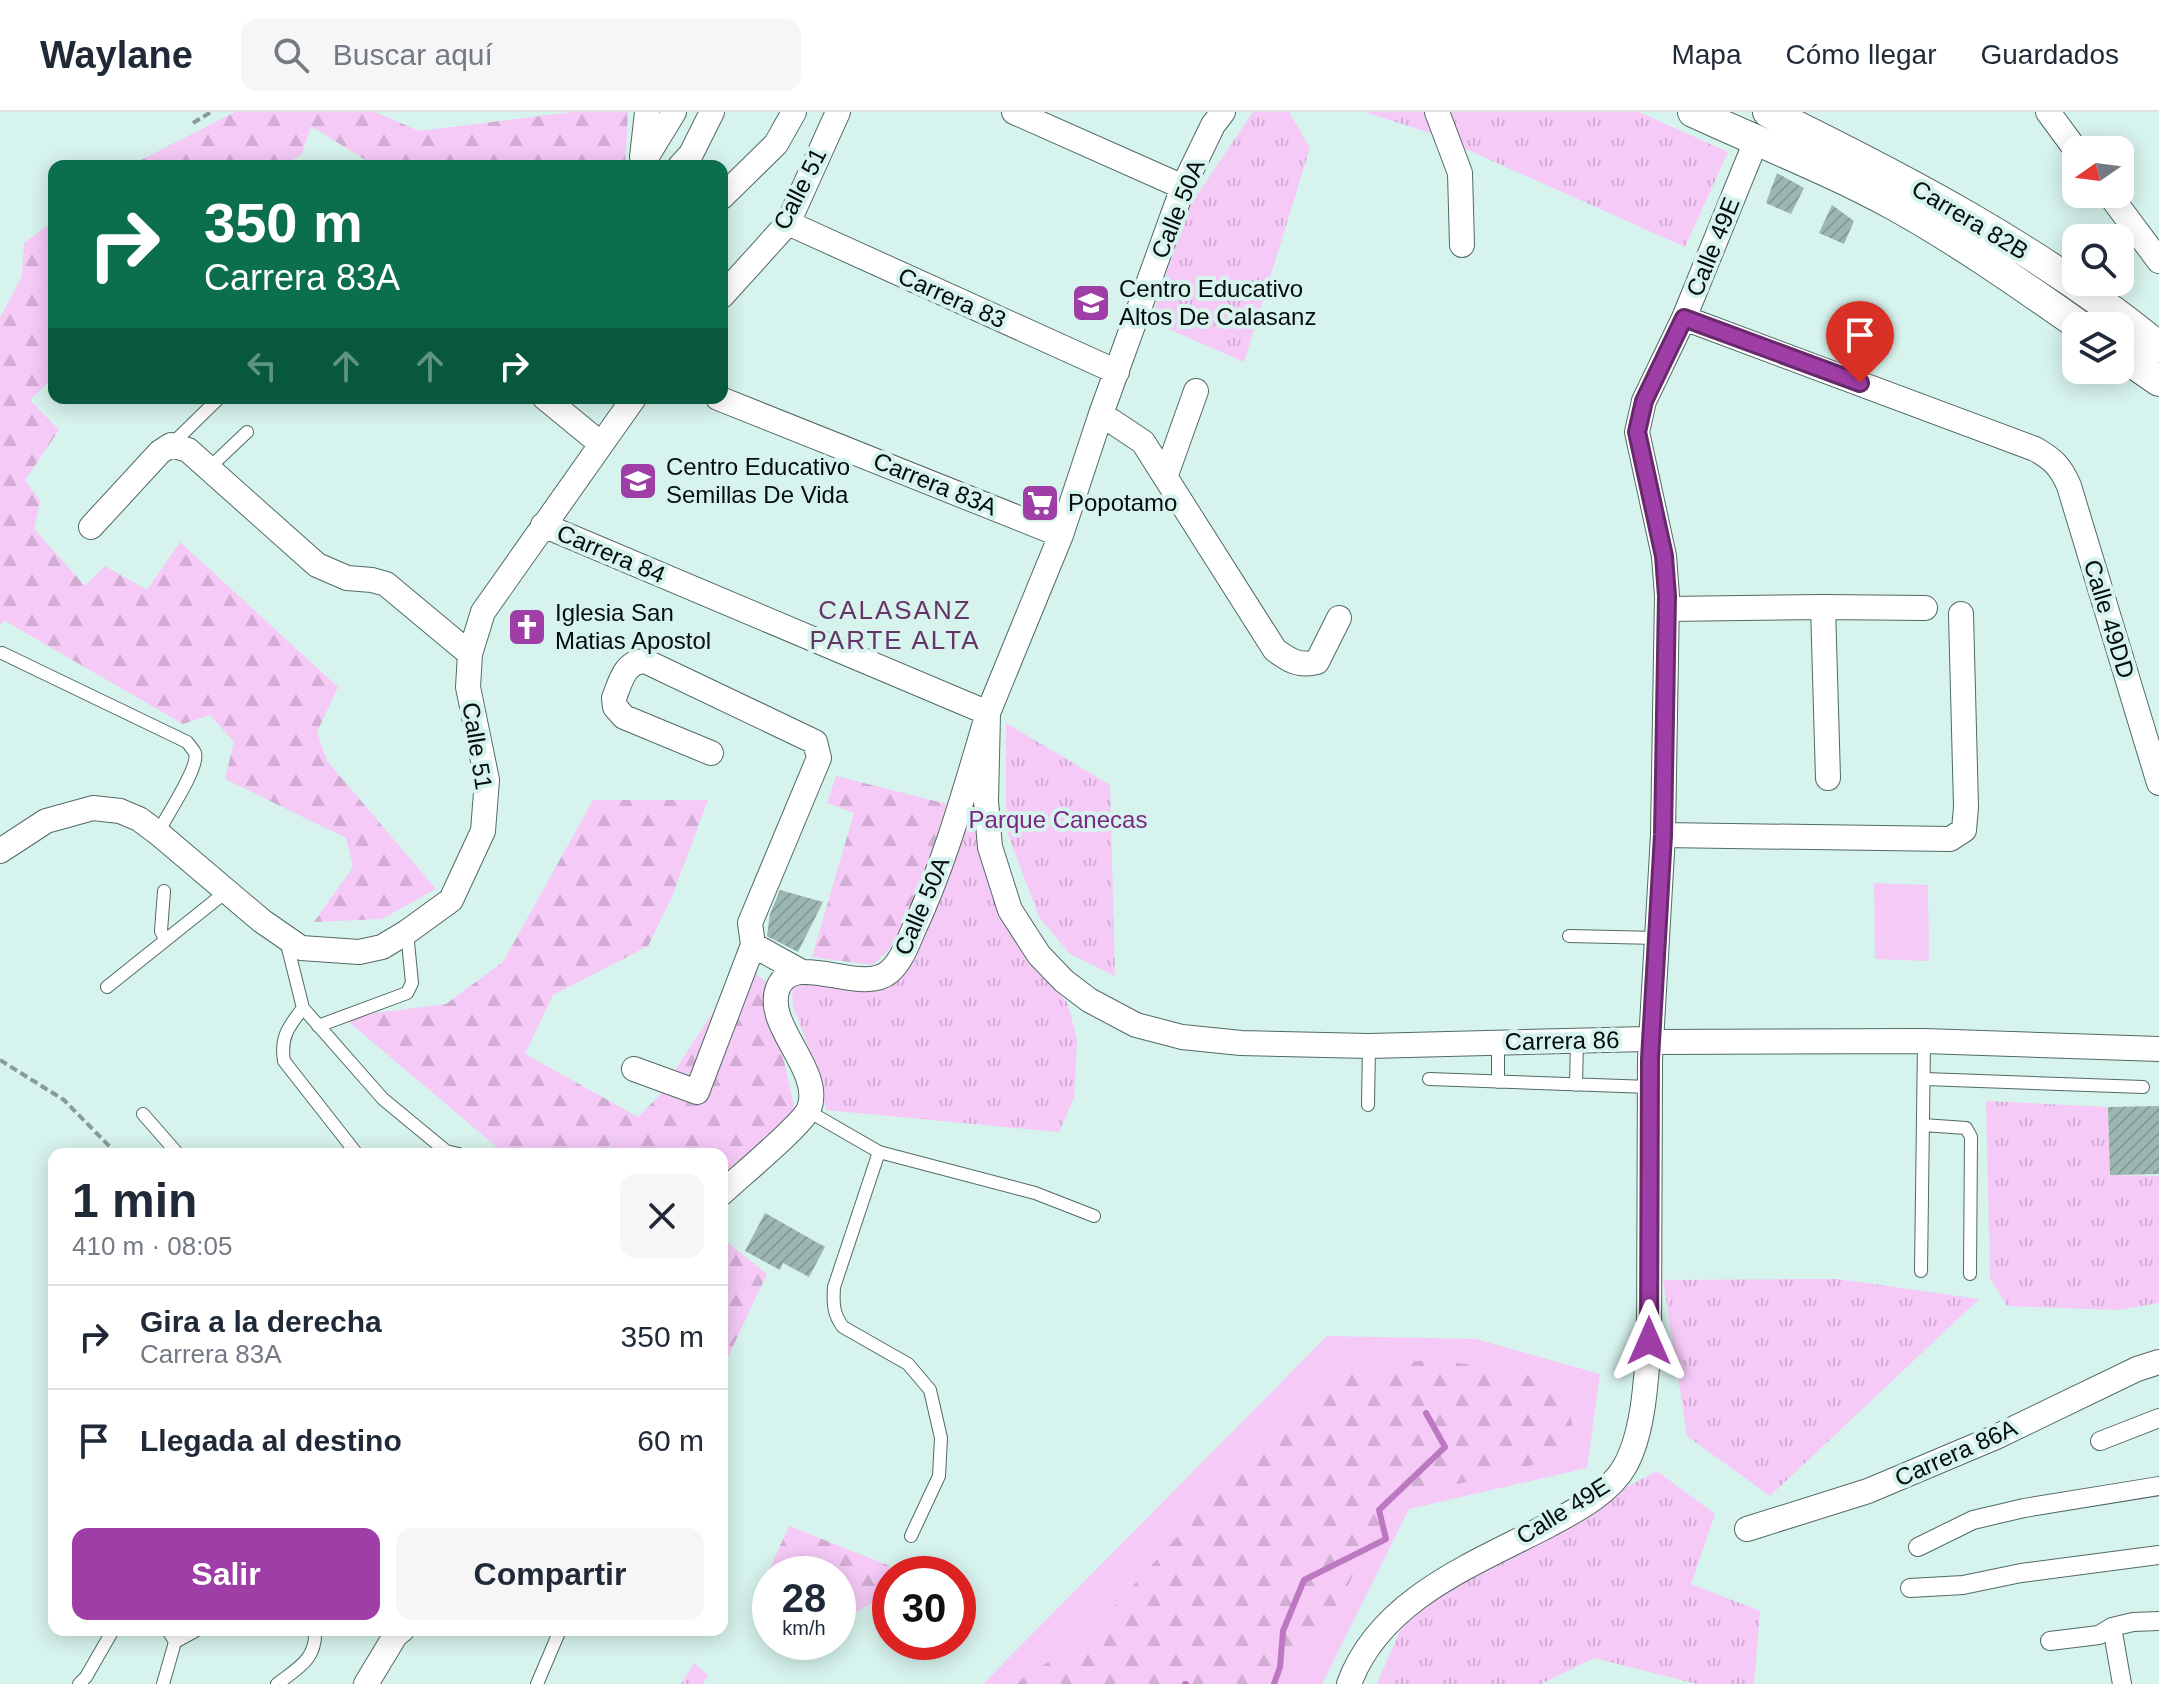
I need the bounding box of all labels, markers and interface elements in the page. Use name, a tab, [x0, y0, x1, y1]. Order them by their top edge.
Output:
search box	[241, 19, 801, 91]
icon: search	[269, 33, 313, 77]
text: Waylane	[40, 34, 193, 76]
text: Buscar aquí	[333, 38, 493, 71]
text: Mapa	[1671, 39, 1742, 70]
text: Cómo llegar	[1786, 39, 1936, 70]
text: Guardados	[1980, 39, 2119, 70]
north arrow	[2062, 136, 2134, 208]
map controls	[2062, 136, 2134, 384]
street label: Calle 51	[768, 143, 832, 234]
street label: Calle 50A	[1146, 156, 1210, 262]
street label: Carrera 82B	[1907, 174, 2033, 265]
text: 350 m	[204, 191, 363, 254]
icon: right	[72, 192, 176, 296]
street label: Calle 49E	[1681, 194, 1745, 300]
button: search	[2062, 224, 2134, 296]
text: Carrera 83A	[204, 257, 400, 298]
street label: Carrera 83	[894, 262, 1010, 333]
place label: Centro Educativo Altos De Calasanz	[1119, 275, 1316, 330]
school or university icon: Centro Educativo Altos De Calasanz	[1070, 282, 1112, 324]
pin	[1826, 301, 1894, 383]
button: layers	[2062, 312, 2134, 384]
icon: arrive	[1838, 313, 1882, 357]
icon: left	[240, 344, 284, 388]
icon: ahead	[324, 344, 368, 388]
icon: ahead	[408, 344, 452, 388]
icon: right	[492, 344, 536, 388]
street label: Carrera 83A	[870, 447, 1001, 521]
place label: Centro Educativo Semillas De Vida	[666, 453, 850, 508]
school or university icon: Centro Educativo Semillas De Vida	[617, 460, 659, 502]
supermarket icon: Popotamo	[1019, 482, 1061, 524]
place label: Popotamo	[1068, 489, 1177, 516]
street label: Carrera 84	[553, 519, 669, 588]
street label: Calle 49DD	[2079, 556, 2140, 681]
district label: CALASANZ PARTE ALTA	[809, 595, 981, 655]
place label: Iglesia San Matias Apostol	[555, 599, 711, 654]
church icon: Iglesia San Matias Apostol	[506, 606, 548, 648]
street label: Calle 51	[457, 700, 498, 792]
park label: Parque Canecas	[969, 806, 1147, 833]
street label: Calle 50A	[889, 853, 954, 959]
street label: Carrera 86	[1504, 1026, 1620, 1055]
text: 1 min	[72, 1174, 197, 1227]
button: close	[620, 1174, 704, 1258]
text: 410 m · 08:05	[72, 1231, 232, 1261]
position arrow	[1607, 1299, 1691, 1383]
text: Gira a la derecha	[140, 1305, 382, 1338]
icon: right	[72, 1315, 116, 1359]
text: 350 m	[621, 1320, 704, 1353]
text: Carrera 83A	[140, 1339, 282, 1369]
street label: Carrera 86A	[1891, 1414, 2021, 1491]
icon: arrive	[72, 1419, 116, 1463]
text: Llegada al destino	[140, 1424, 402, 1457]
text: 60 m	[637, 1424, 704, 1457]
street label: Calle 49E	[1511, 1472, 1614, 1550]
button: Salir	[72, 1528, 380, 1620]
button: Compartir	[396, 1528, 704, 1620]
speed limit sign: 30	[872, 1556, 976, 1660]
text: 28	[782, 1576, 826, 1620]
text: km/h	[782, 1617, 826, 1639]

